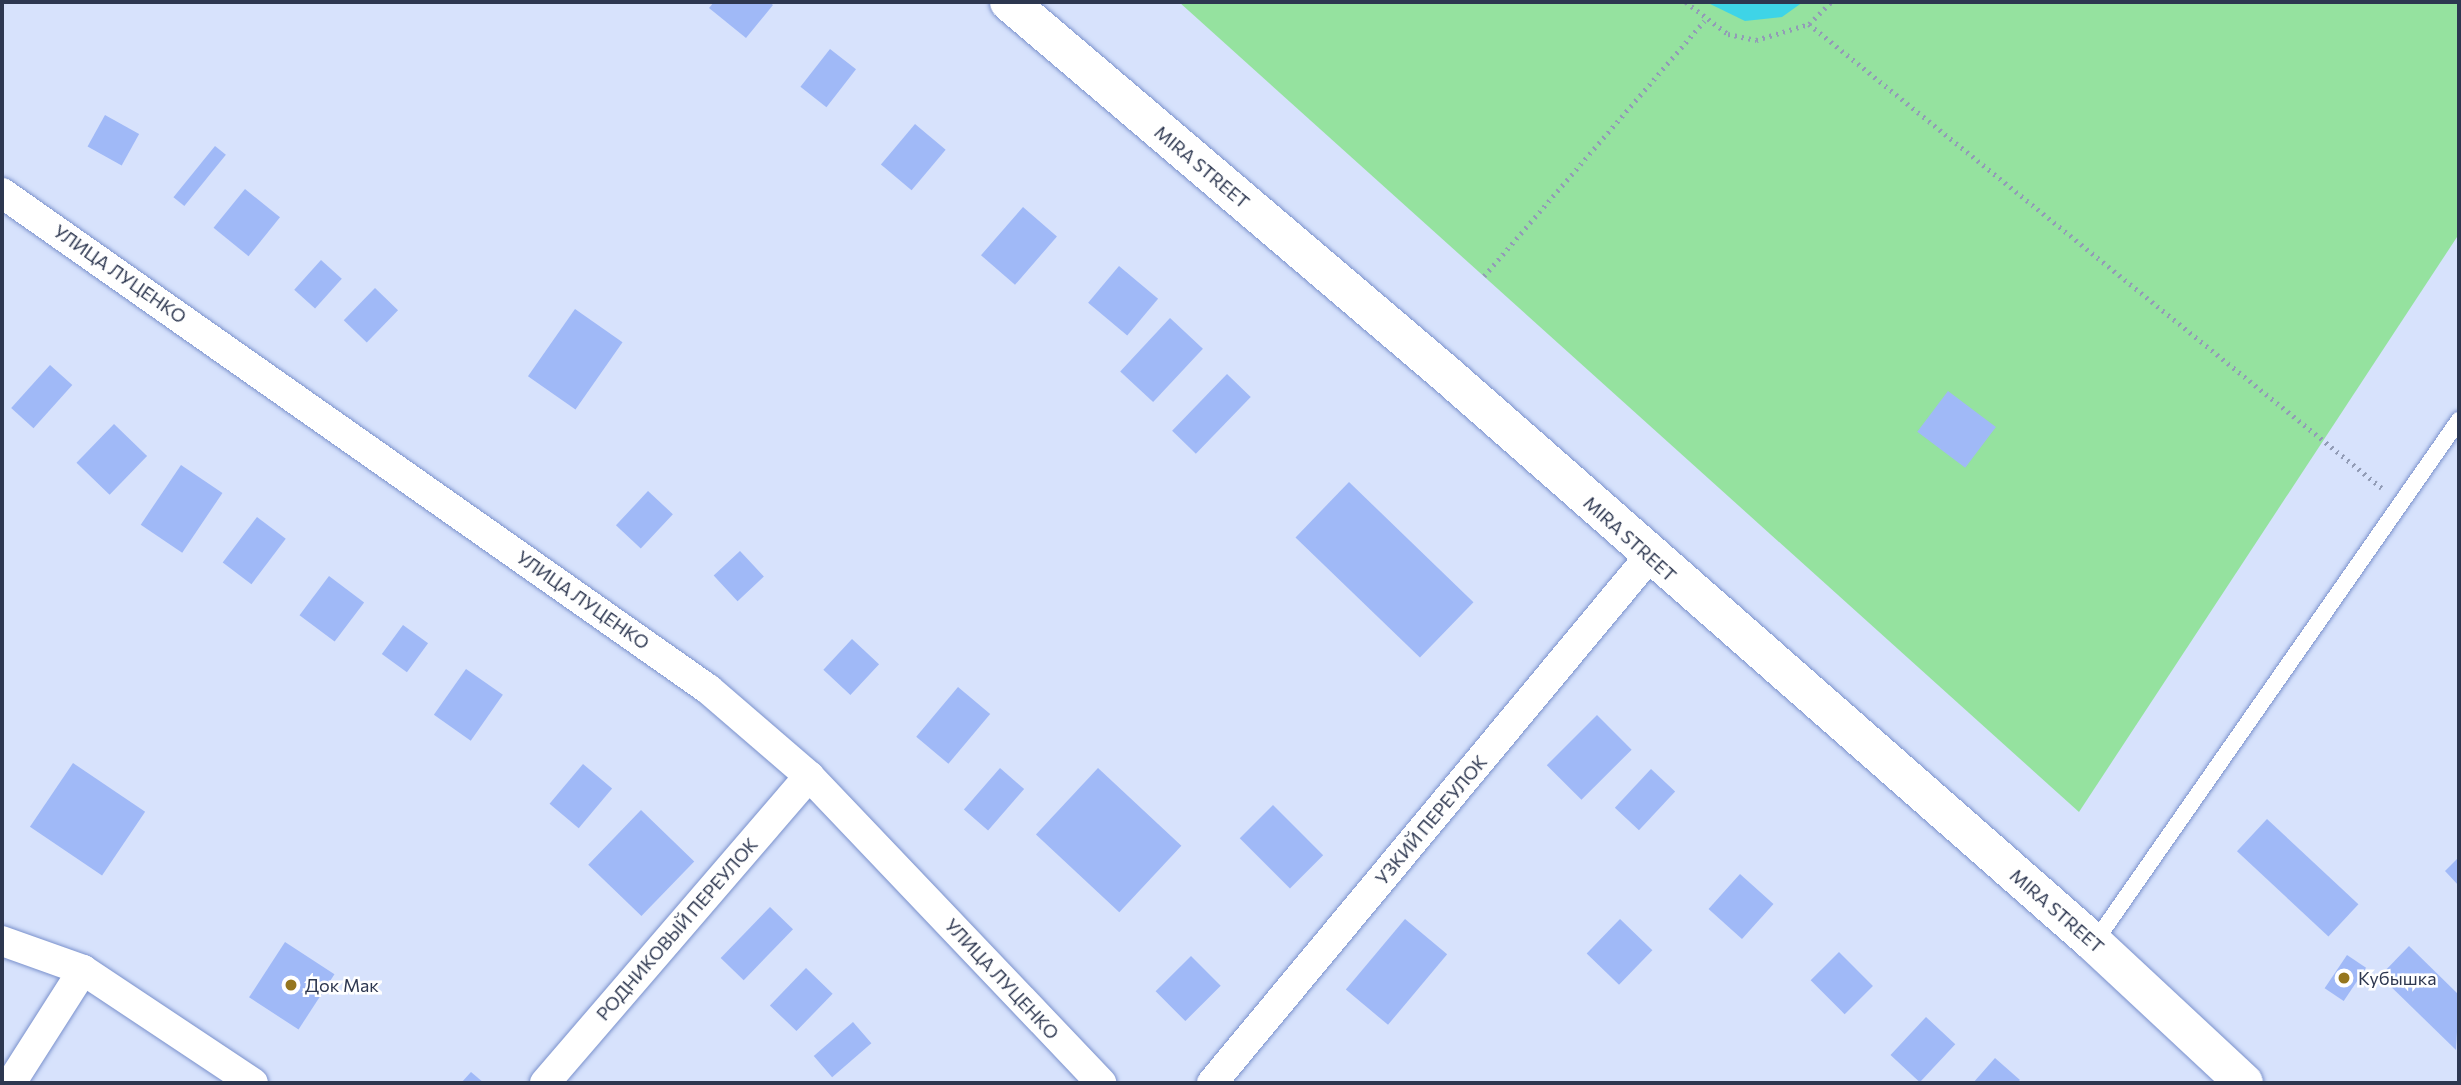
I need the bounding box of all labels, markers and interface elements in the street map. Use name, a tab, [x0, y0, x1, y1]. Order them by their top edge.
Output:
street label: MIRA STREET	[1150, 121, 1254, 213]
street label: УЛИЦА ЛУЦЕНКО	[49, 220, 191, 328]
street label: MIRA STREET	[1579, 492, 1681, 586]
street label: УЛИЦА ЛУЦЕНКО	[512, 546, 654, 654]
street label: УЗКИЙ ПЕРЕУЛОК	[1371, 751, 1491, 889]
street label: РОДНИКОВЫЙ ПЕРЕУЛОК	[592, 833, 762, 1025]
street label: MIRA STREET	[2006, 864, 2108, 958]
street label: УЛИЦА ЛУЦЕНКО	[941, 914, 1063, 1044]
place label: Кубышка	[2358, 967, 2437, 989]
marker: Кубышка	[2336, 970, 2352, 986]
place label: Док Мак	[305, 974, 379, 996]
marker: Док Мак	[283, 977, 299, 993]

